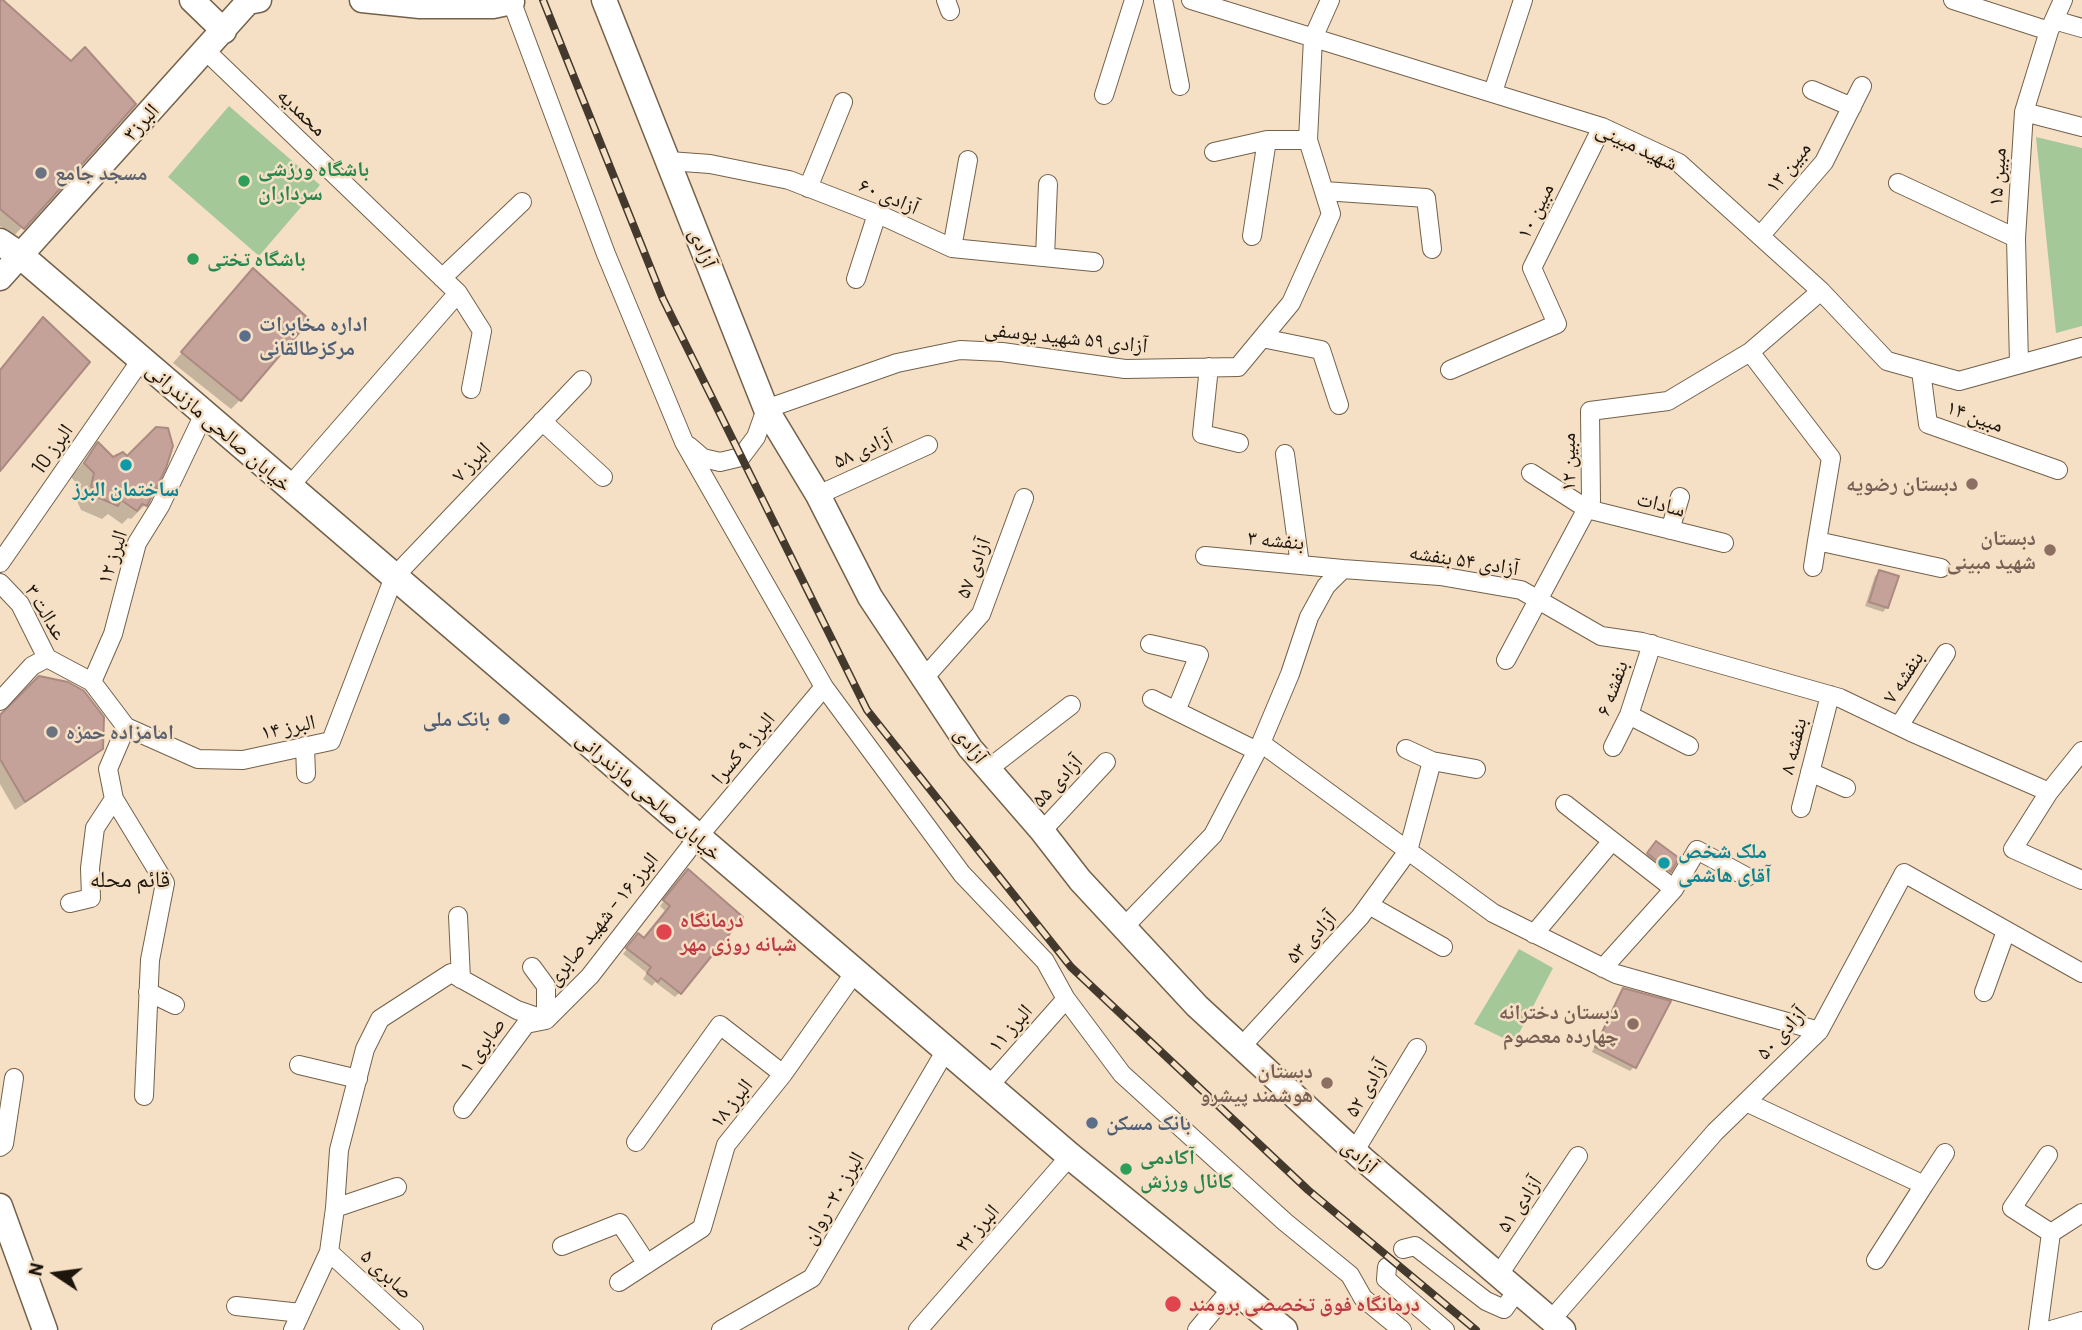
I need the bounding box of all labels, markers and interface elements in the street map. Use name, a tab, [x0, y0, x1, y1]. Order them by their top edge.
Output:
street label: محمدیه	[272, 82, 332, 142]
street label: البرز۳	[118, 98, 164, 146]
street label: شهید مبینی	[1592, 116, 1682, 176]
street label: مبین ۱۳	[1760, 136, 1816, 198]
street label: مبین ۱۵	[1982, 147, 2012, 207]
place label: باشگاه ورزشی سرداران	[258, 156, 369, 206]
place label: مسجد جامع	[55, 160, 147, 186]
marker: مسجد جامع	[33, 165, 49, 181]
street label: آزادی ۶۰	[855, 172, 923, 220]
marker: باشگاه ورزشی سرداران	[236, 173, 252, 189]
street label: مبین ۱۰	[1511, 179, 1559, 243]
street label: آزادی	[684, 225, 722, 271]
place label: باشگاه تختی	[207, 246, 306, 272]
marker: باشگاه تختی	[185, 251, 201, 267]
place label: اداره مخابرات مرکزطالقانی	[259, 311, 368, 361]
street label: آزادی ۵۹ شهید یوسفی	[983, 316, 1149, 358]
marker: اداره مخابرات مرکزطالقانی	[237, 328, 253, 344]
street label: خیابان صالحی مازندرانی	[141, 357, 297, 497]
street label: مبین ۱۴	[1943, 394, 2007, 438]
street label: البرز 10	[26, 419, 78, 479]
street label: آزادی ۵۸	[829, 424, 897, 474]
street label: مبین ۱۲	[1555, 433, 1581, 491]
street label: البرز ۷	[446, 437, 496, 487]
marker: ساختمان البرز	[118, 457, 134, 473]
place label: دبستان رضویه	[1846, 471, 1958, 497]
place label: ساختمان البرز	[73, 476, 179, 502]
marker: دبستان رضویه	[1964, 476, 1980, 492]
street label: سادات	[1634, 486, 1688, 522]
street label: بنفشه ۳	[1246, 525, 1306, 555]
place label: دبستان شهید مبینی	[1947, 525, 2036, 575]
street label: البرز ۱۲	[91, 527, 133, 587]
street label: آزادی ۵۷	[950, 534, 996, 602]
street label: آزادی ۵۴ بنفشه	[1407, 539, 1521, 581]
marker: دبستان شهید مبینی	[2042, 542, 2058, 558]
street label: عدالت ۳	[20, 579, 72, 645]
street label: بنفشه ۷	[1877, 646, 1929, 708]
street label: بنفشه ۶	[1590, 657, 1634, 719]
place label: بانک ملی	[423, 706, 490, 732]
street label: البرز ۹ کسرا	[706, 707, 780, 789]
street label: البرز ۱۴	[258, 709, 318, 745]
marker: بانک ملی	[496, 711, 512, 727]
street label: بنفشه ۸	[1774, 715, 1812, 777]
place label: امامزاده حمزه	[66, 719, 174, 745]
street label: آزادی	[949, 722, 993, 768]
marker: امامزاده حمزه	[44, 724, 60, 740]
street label: خیابان صالحی مازندرانی	[571, 726, 727, 866]
street label: آزادی ۵۵	[1026, 749, 1088, 813]
place label: ملک شخص آقای هاشمی	[1678, 838, 1771, 888]
street label: البرز ۱۶ - شهید صابری	[540, 847, 664, 991]
marker: ملک شخص آقای هاشمی	[1656, 855, 1672, 871]
district label: قائم محله	[90, 865, 170, 893]
street label: آزادی ۵۳	[1280, 905, 1342, 969]
place label: درمانگاه شبانه روزی مهر	[680, 907, 797, 957]
marker: درمانگاه شبانه روزی مهر	[654, 922, 674, 942]
street label: البرز ۱۱	[982, 999, 1038, 1057]
place label: دبستان دخترانه چهارده معصوم	[1499, 999, 1619, 1049]
street label: آزادی ۵۰	[1751, 1001, 1811, 1065]
street label: صابری ۱	[453, 1012, 511, 1078]
marker: دبستان دخترانه چهارده معصوم	[1625, 1016, 1641, 1032]
street label: آزادی ۵۲	[1339, 1055, 1393, 1121]
place label: دبستان هوشمند پیشرو	[1200, 1058, 1313, 1108]
street label: البرز ۱۸	[704, 1073, 758, 1133]
marker: دبستان هوشمند پیشرو	[1319, 1075, 1335, 1091]
place label: بانک مسکن	[1106, 1110, 1191, 1136]
marker: بانک مسکن	[1084, 1115, 1100, 1131]
street label: آزادی	[1337, 1133, 1383, 1179]
place label: آکادمی کانال ورزش	[1140, 1144, 1233, 1194]
street label: البرز ۲۰- روان	[796, 1147, 870, 1249]
marker: آکادمی کانال ورزش	[1118, 1161, 1134, 1177]
street label: آزادی ۵۱	[1491, 1171, 1547, 1237]
street label: البرز ۲۲	[949, 1199, 1005, 1257]
north arrow	[21, 1239, 91, 1309]
street label: صابری ۵	[355, 1243, 419, 1305]
text: N	[22, 1260, 48, 1278]
place label: درمانگاه فوق تخصصی برومند	[1189, 1291, 1420, 1317]
marker: درمانگاه فوق تخصصی برومند	[1163, 1294, 1183, 1314]

